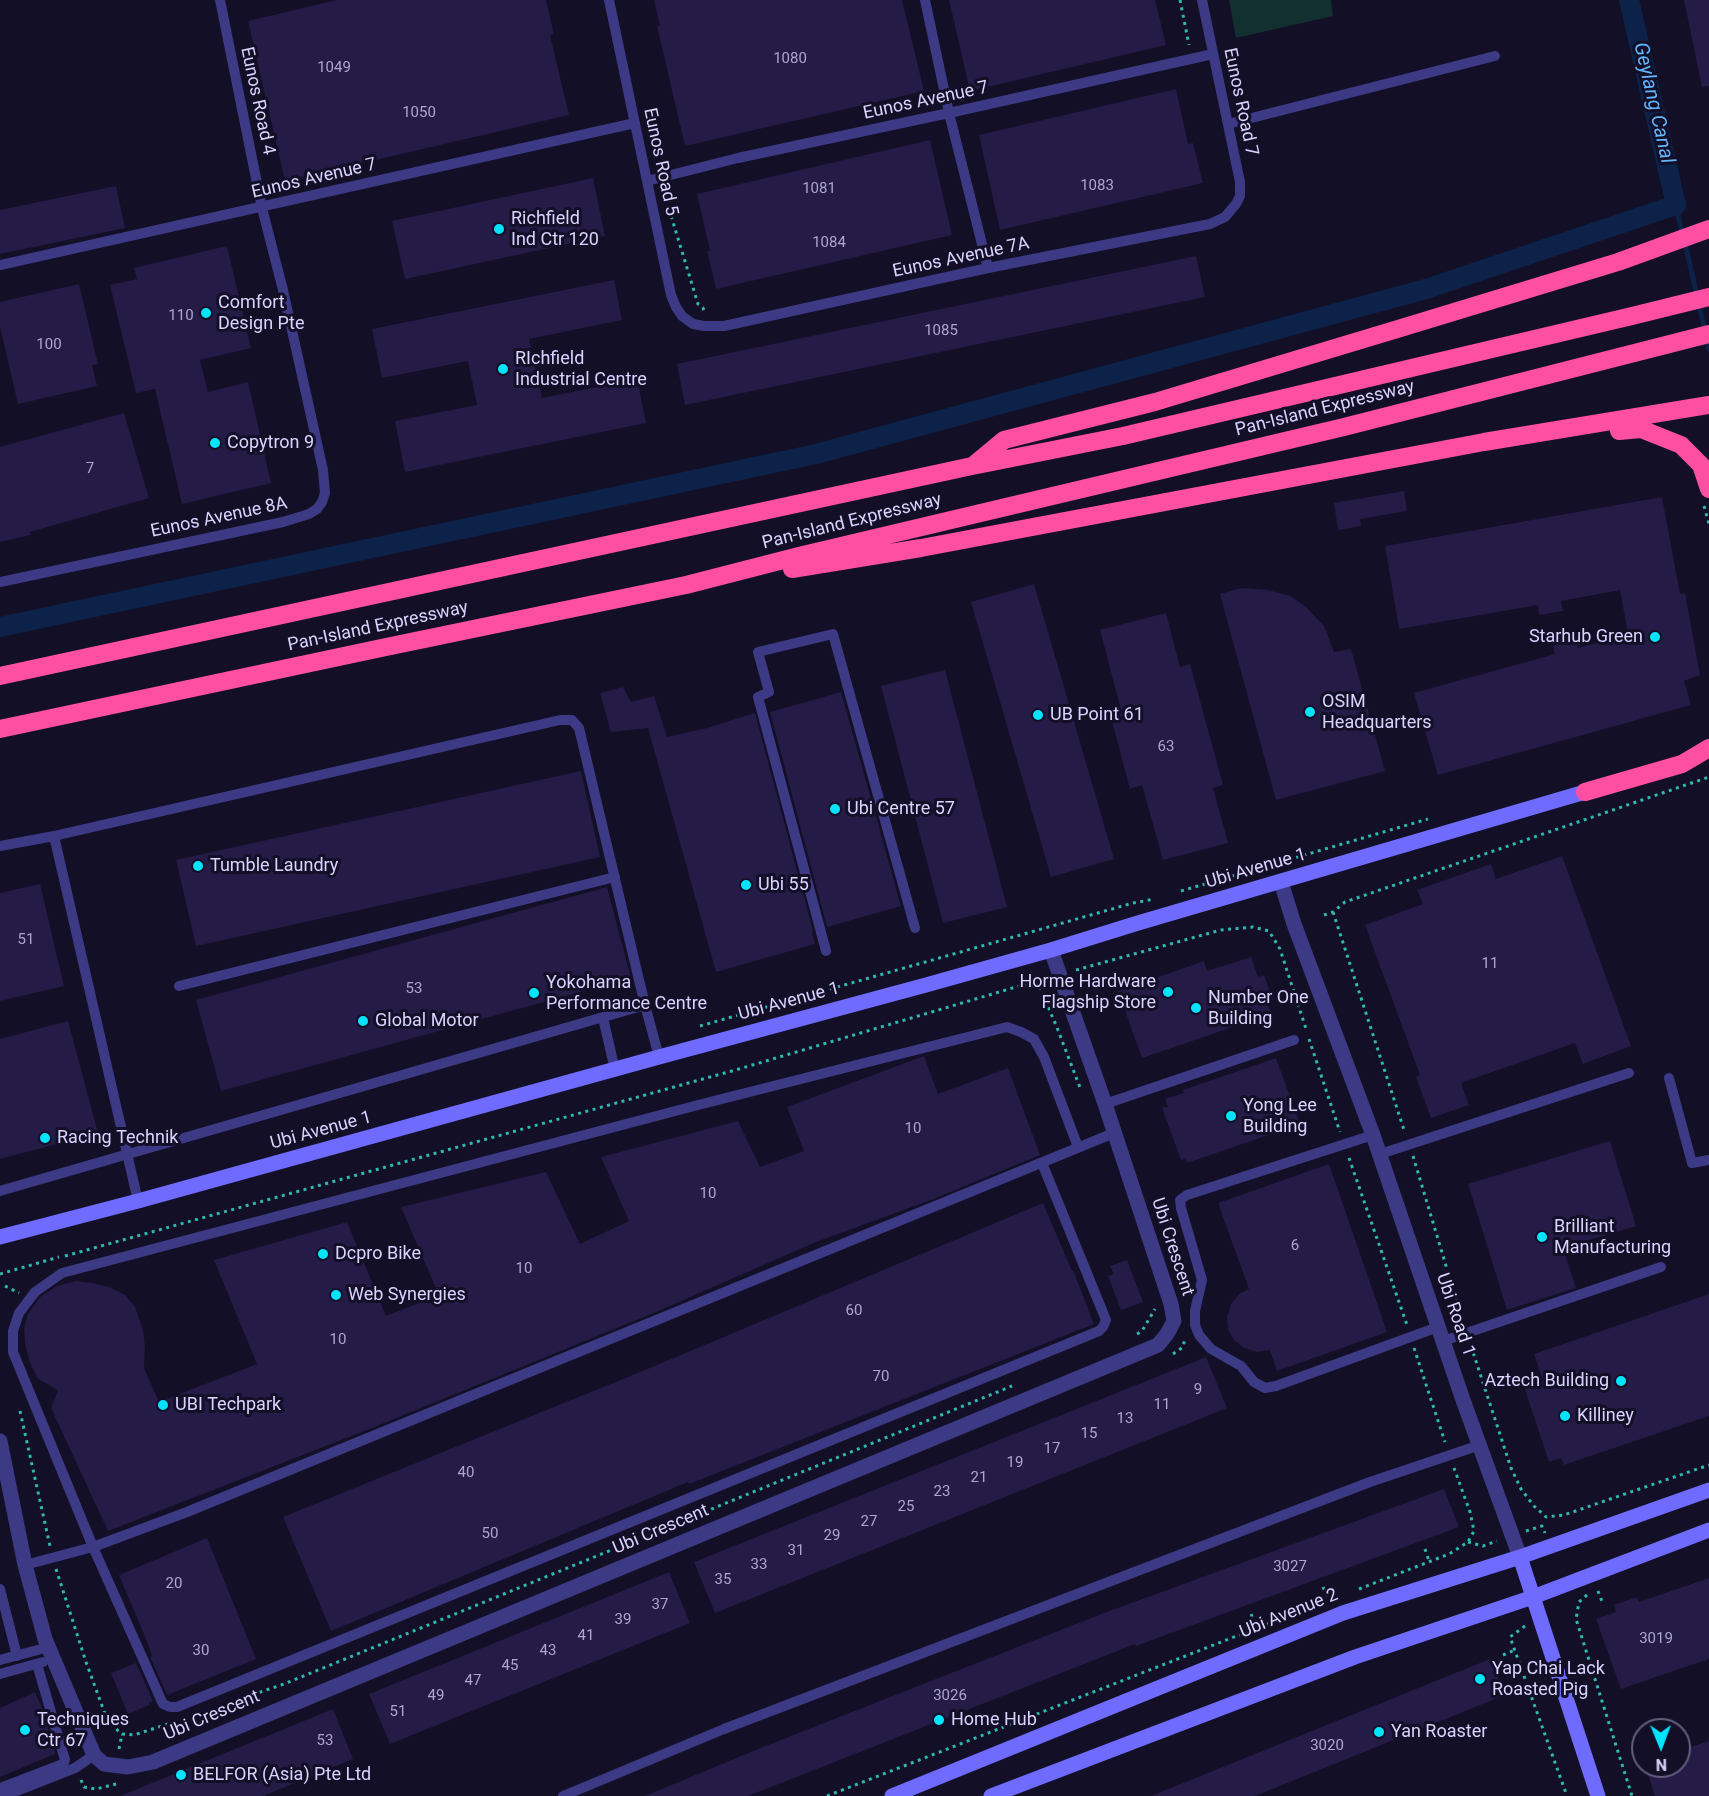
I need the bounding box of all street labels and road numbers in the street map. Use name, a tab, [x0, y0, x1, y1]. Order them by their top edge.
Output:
street label: Eunos Road 4	[235, 45, 279, 157]
street label: Eunos Road 7	[1218, 46, 1262, 158]
street label: Eunos Avenue 7	[861, 77, 991, 125]
street label: Eunos Road 5	[638, 106, 682, 218]
street label: Eunos Avenue 7	[250, 154, 378, 204]
street label: Eunos Avenue 7A	[891, 233, 1031, 283]
street label: Pan-Island Expressway	[1233, 376, 1417, 442]
street label: Pan-Island Expressway	[760, 489, 944, 555]
street label: Eunos Avenue 8A	[149, 493, 289, 543]
street label: Pan-Island Expressway	[286, 597, 470, 657]
street label: Ubi Avenue 1	[1203, 844, 1309, 894]
street label: Ubi Avenue 1	[736, 978, 842, 1026]
street label: Ubi Avenue 1	[268, 1107, 374, 1155]
street label: Ubi Crescent	[1146, 1195, 1198, 1299]
street label: Ubi Road 1	[1431, 1271, 1479, 1359]
street label: Ubi Crescent	[610, 1500, 712, 1560]
street label: Ubi Avenue 2	[1237, 1584, 1341, 1644]
street label: Ubi Crescent	[161, 1686, 263, 1746]

